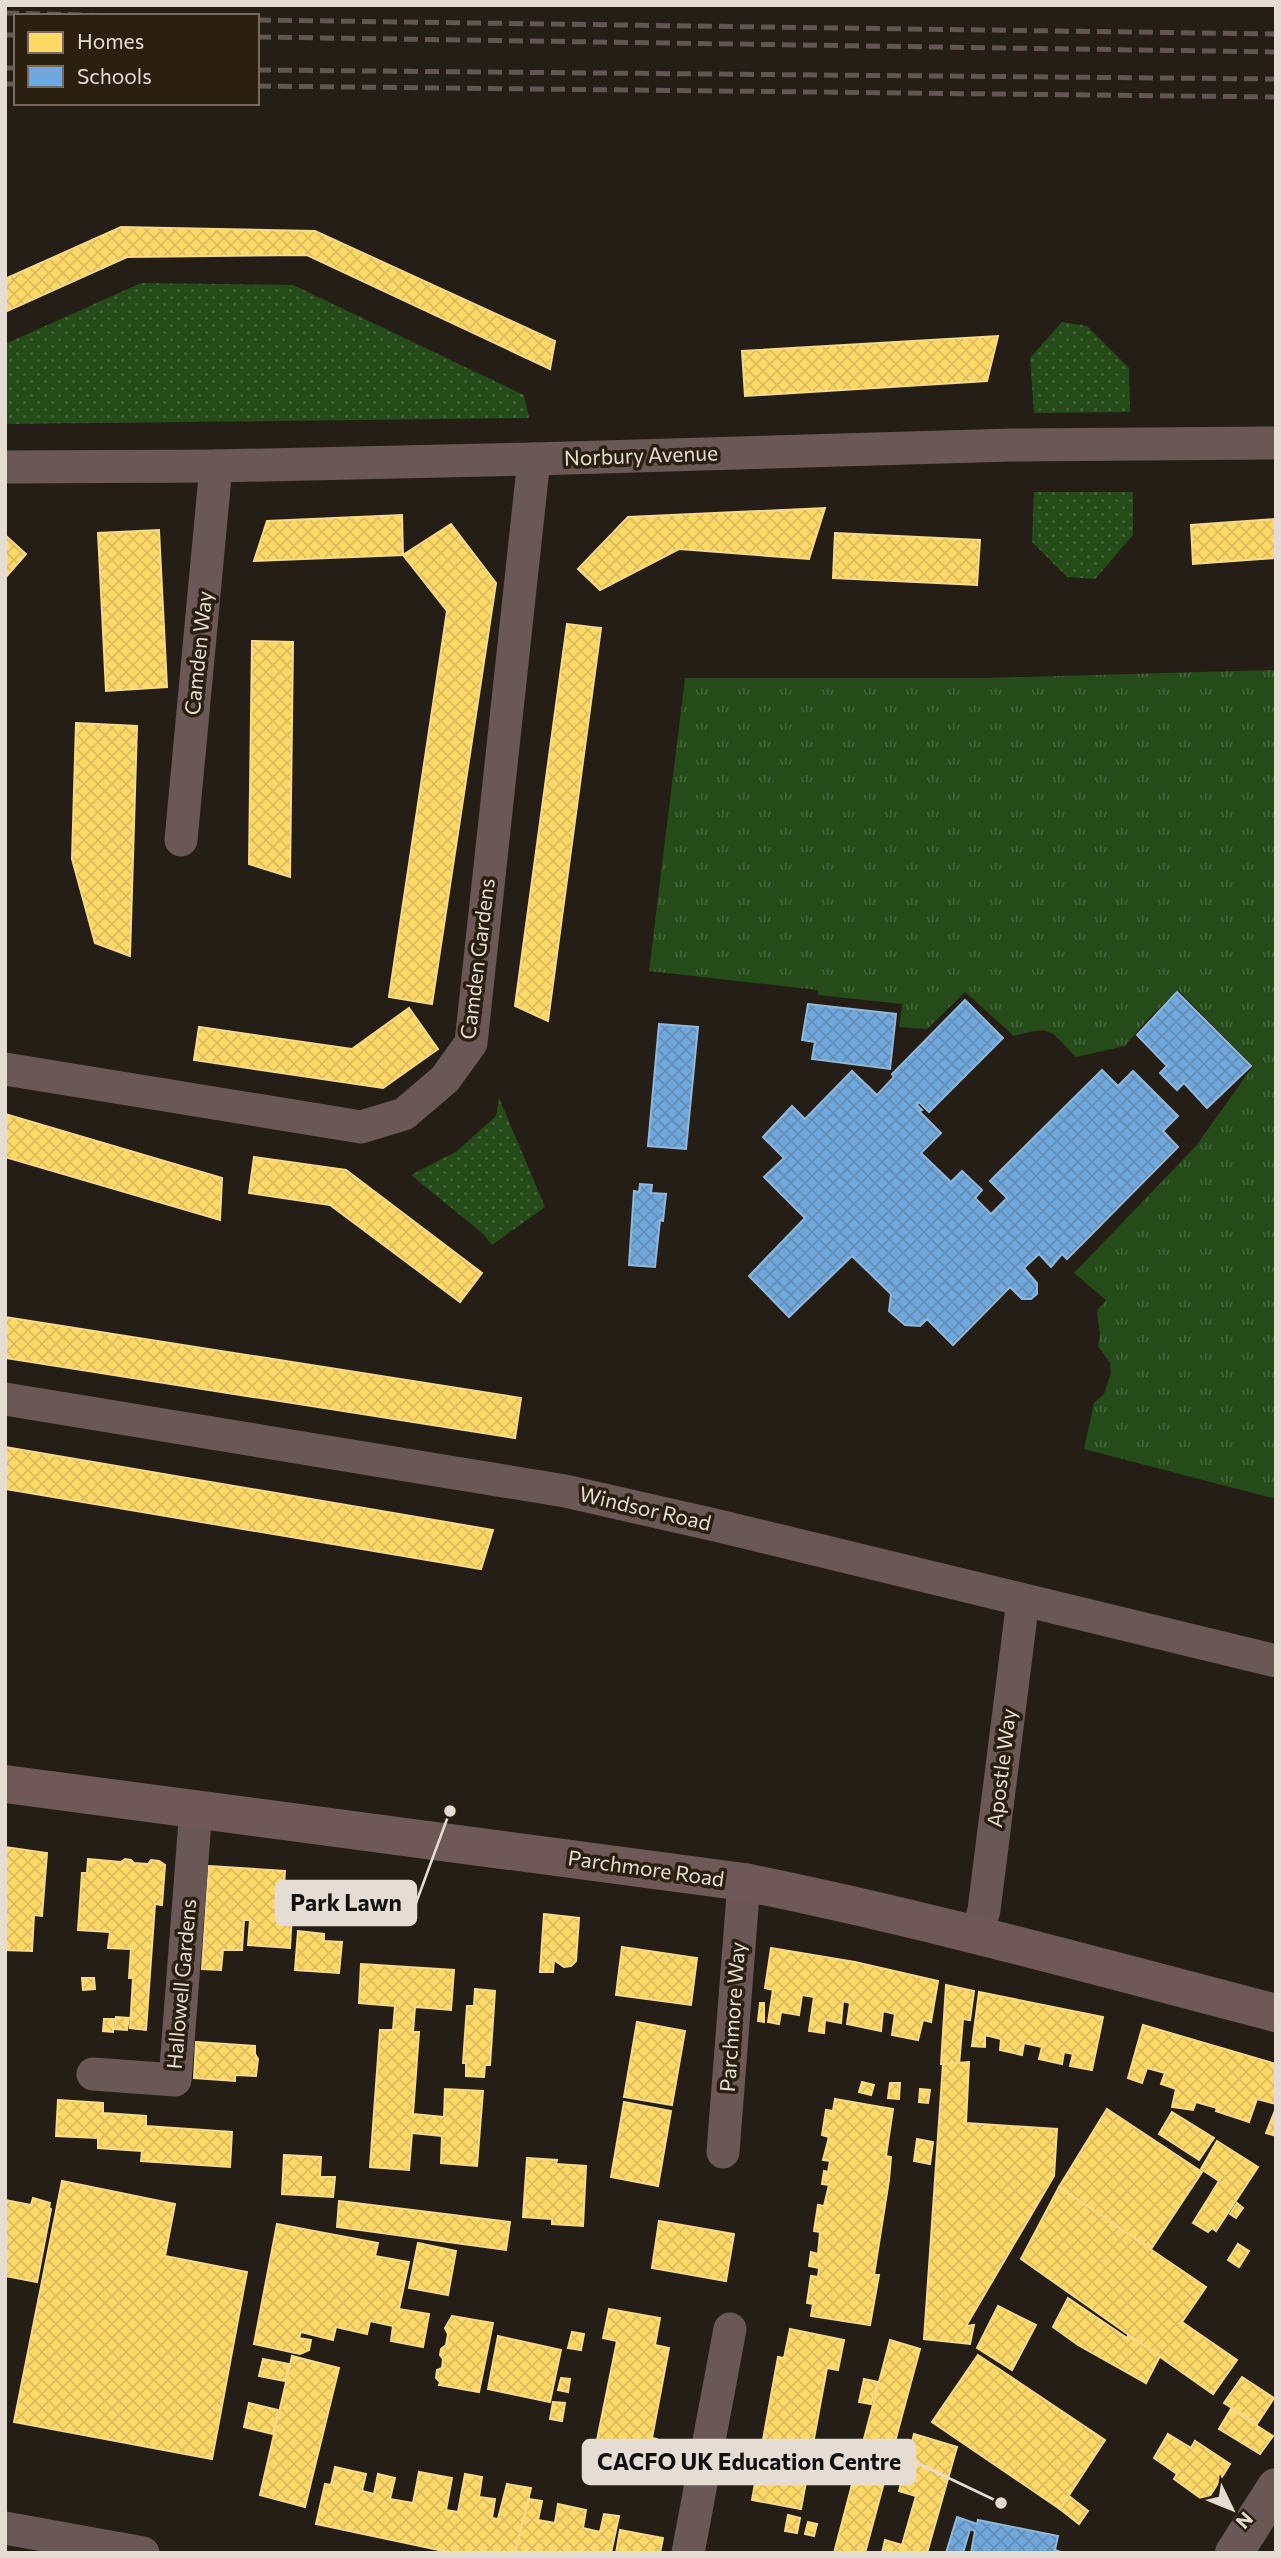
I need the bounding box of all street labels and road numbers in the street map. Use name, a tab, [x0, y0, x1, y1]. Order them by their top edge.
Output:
street label: Norbury Avenue	[563, 439, 718, 470]
street label: Camden Way	[179, 589, 216, 716]
street label: Camden Gardens	[454, 877, 499, 1041]
street label: Windsor Road	[577, 1480, 714, 1535]
street label: Apostle Way	[981, 1707, 1020, 1829]
street label: Parchmore Road	[566, 1844, 726, 1891]
street label: Hallowell Gardens	[161, 1898, 200, 2070]
street label: Parchmore Way	[714, 1941, 749, 2093]

